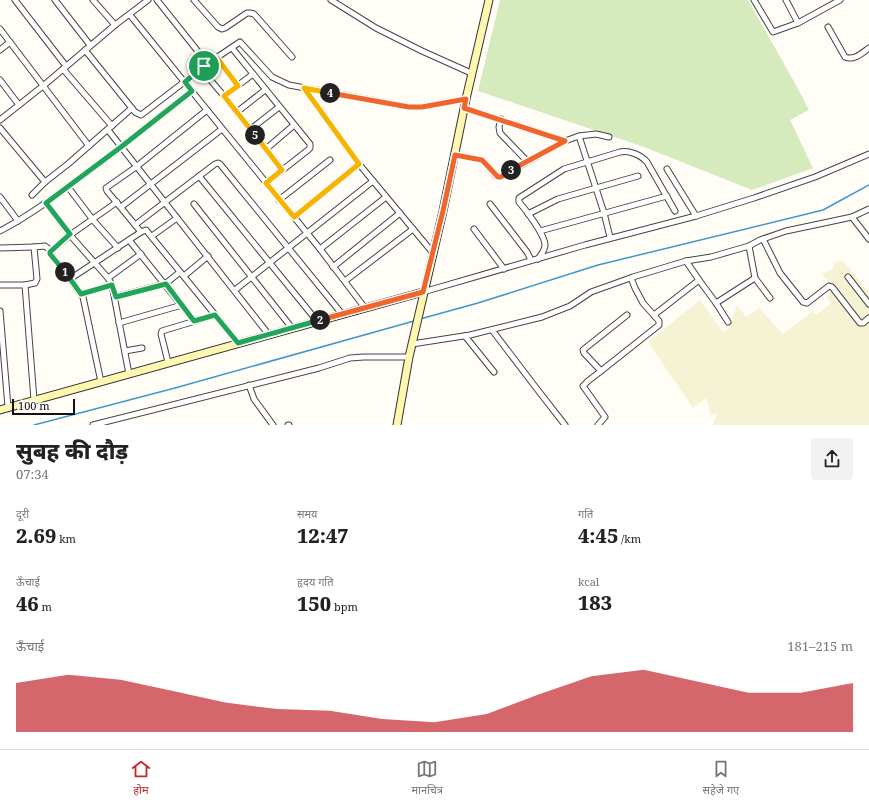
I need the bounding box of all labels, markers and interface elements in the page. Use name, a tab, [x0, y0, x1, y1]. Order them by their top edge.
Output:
pin	[187, 49, 221, 83]
icon: arrive	[193, 55, 215, 77]
pin: 4	[320, 83, 340, 103]
text: 4	[327, 85, 333, 100]
pin: 5	[245, 125, 265, 145]
text: 5	[252, 127, 258, 142]
pin: 3	[501, 160, 521, 180]
text: 3	[508, 162, 514, 177]
pin: 1	[55, 262, 75, 282]
text: 1	[62, 264, 68, 279]
pin: 2	[310, 310, 330, 330]
text: 2	[317, 312, 323, 327]
scale bar	[12, 397, 75, 416]
text: 100 m	[18, 398, 50, 413]
text: सुबह की दौड़	[16, 435, 128, 465]
button: share	[811, 438, 853, 480]
text: 07:34	[16, 465, 49, 483]
text: दूरी	[16, 506, 29, 521]
text: समय	[297, 506, 317, 521]
text: गति	[578, 506, 593, 521]
text: 2.69	[16, 522, 56, 549]
text: 12:47	[297, 522, 349, 549]
text: 4:45	[578, 522, 618, 549]
text: km	[56, 531, 76, 546]
text: /km	[618, 531, 641, 546]
text: ऊँचाई	[16, 574, 40, 589]
text: हृदय गति	[297, 574, 333, 589]
text: kcal	[578, 574, 599, 589]
text: 183	[578, 589, 612, 616]
text: 46	[16, 590, 39, 617]
text: 150	[297, 590, 331, 617]
text: m	[39, 599, 52, 614]
text: bpm	[331, 599, 358, 614]
text: ऊँचाई	[16, 637, 44, 655]
text: 181–215 m	[787, 637, 853, 655]
tab: होम	[130, 758, 152, 798]
tab: मानचित्र	[411, 758, 443, 798]
tab: सहेजे गए	[703, 758, 739, 798]

